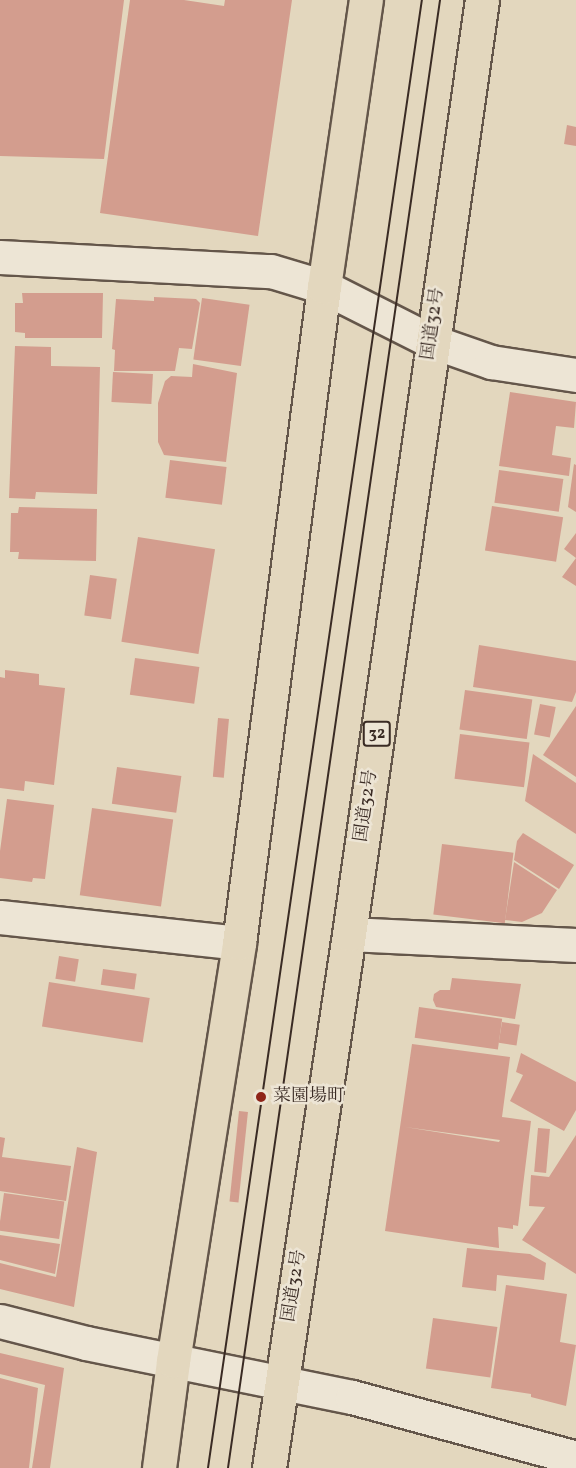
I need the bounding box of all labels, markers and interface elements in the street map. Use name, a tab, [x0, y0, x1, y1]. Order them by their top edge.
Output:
street label: 国道32号	[418, 286, 450, 362]
road number: 32	[362, 721, 392, 747]
street label: 国道32号	[351, 768, 383, 844]
place label: 菜園場町	[273, 1086, 345, 1108]
marker: 菜園場町	[254, 1090, 268, 1104]
street label: 国道32号	[279, 1248, 311, 1324]

